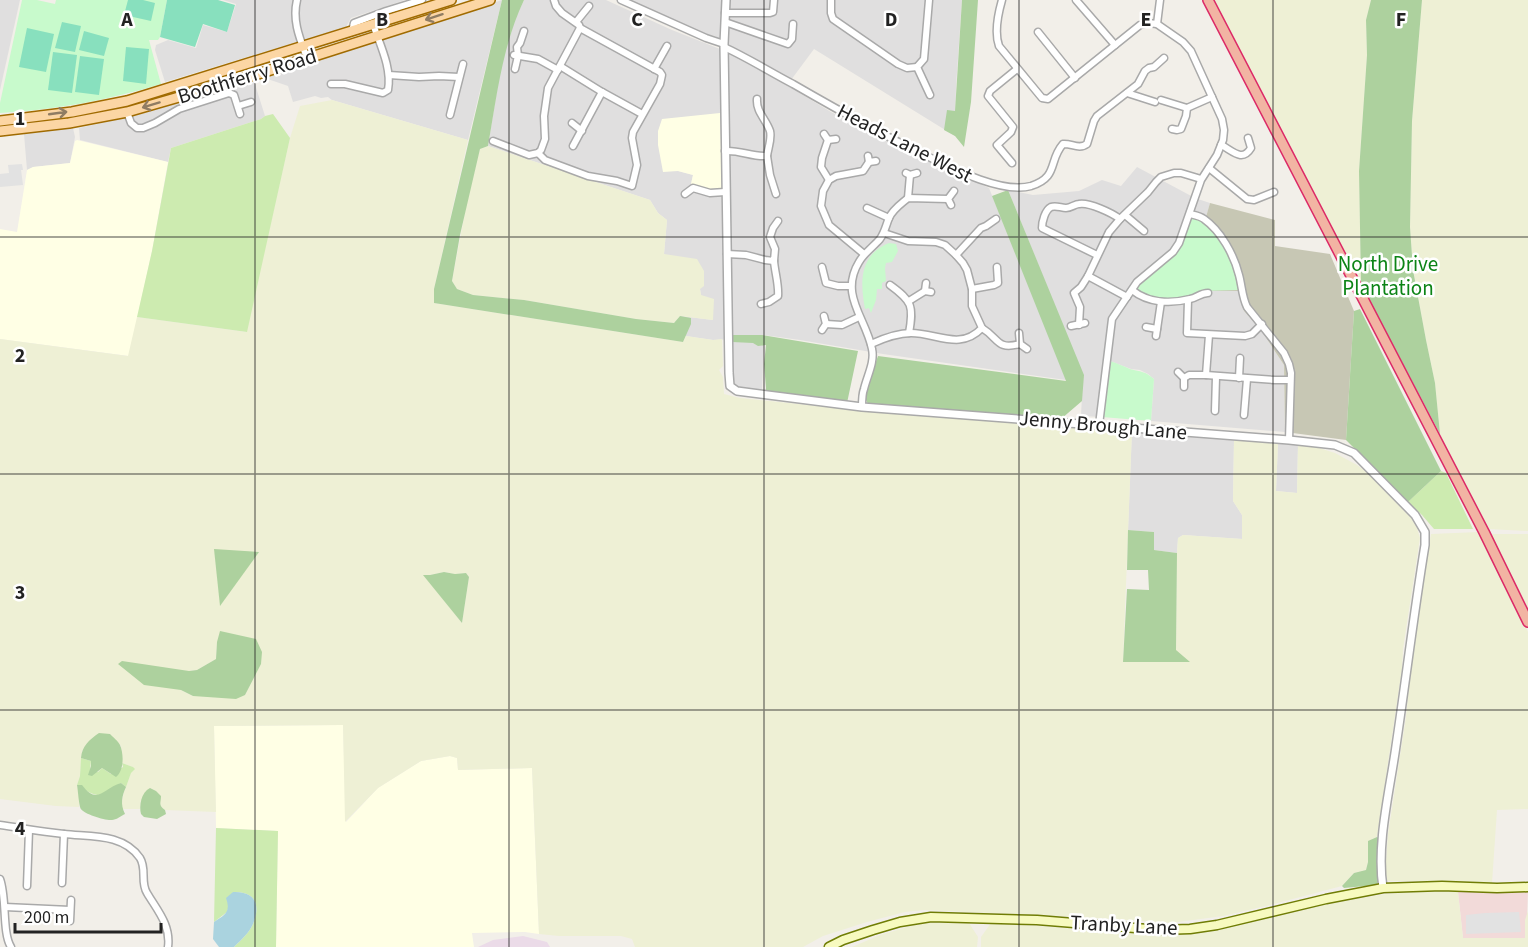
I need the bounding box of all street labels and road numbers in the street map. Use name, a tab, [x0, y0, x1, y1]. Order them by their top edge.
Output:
street label: Boothferry Road	[174, 41, 320, 111]
street label: Heads Lane West	[832, 96, 978, 190]
street label: Jenny Brough Lane	[1018, 403, 1188, 447]
street label: Tranby Lane	[1070, 907, 1178, 943]

